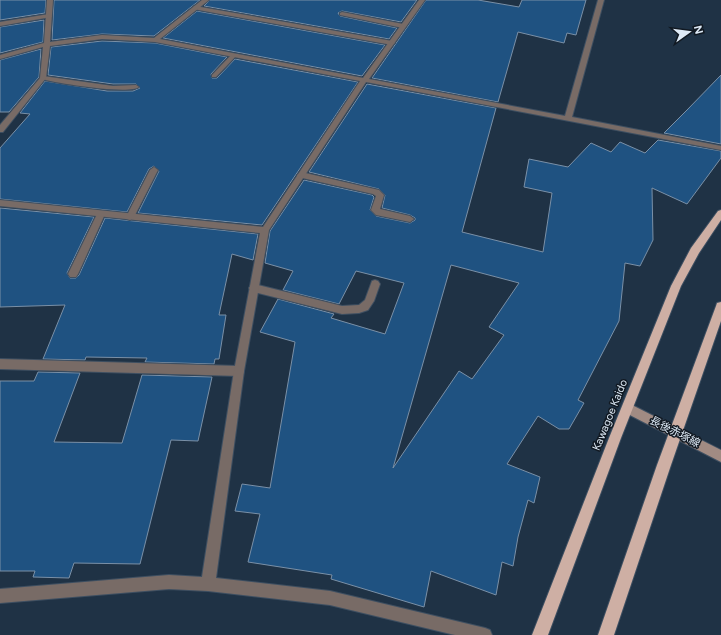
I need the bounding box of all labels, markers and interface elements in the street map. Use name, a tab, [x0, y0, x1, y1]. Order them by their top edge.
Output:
north arrow	[669, 12, 709, 52]
text: N	[691, 24, 706, 35]
street label: Kawagoe Kaido	[590, 378, 630, 452]
street label: 長後赤塚線	[648, 414, 702, 450]

